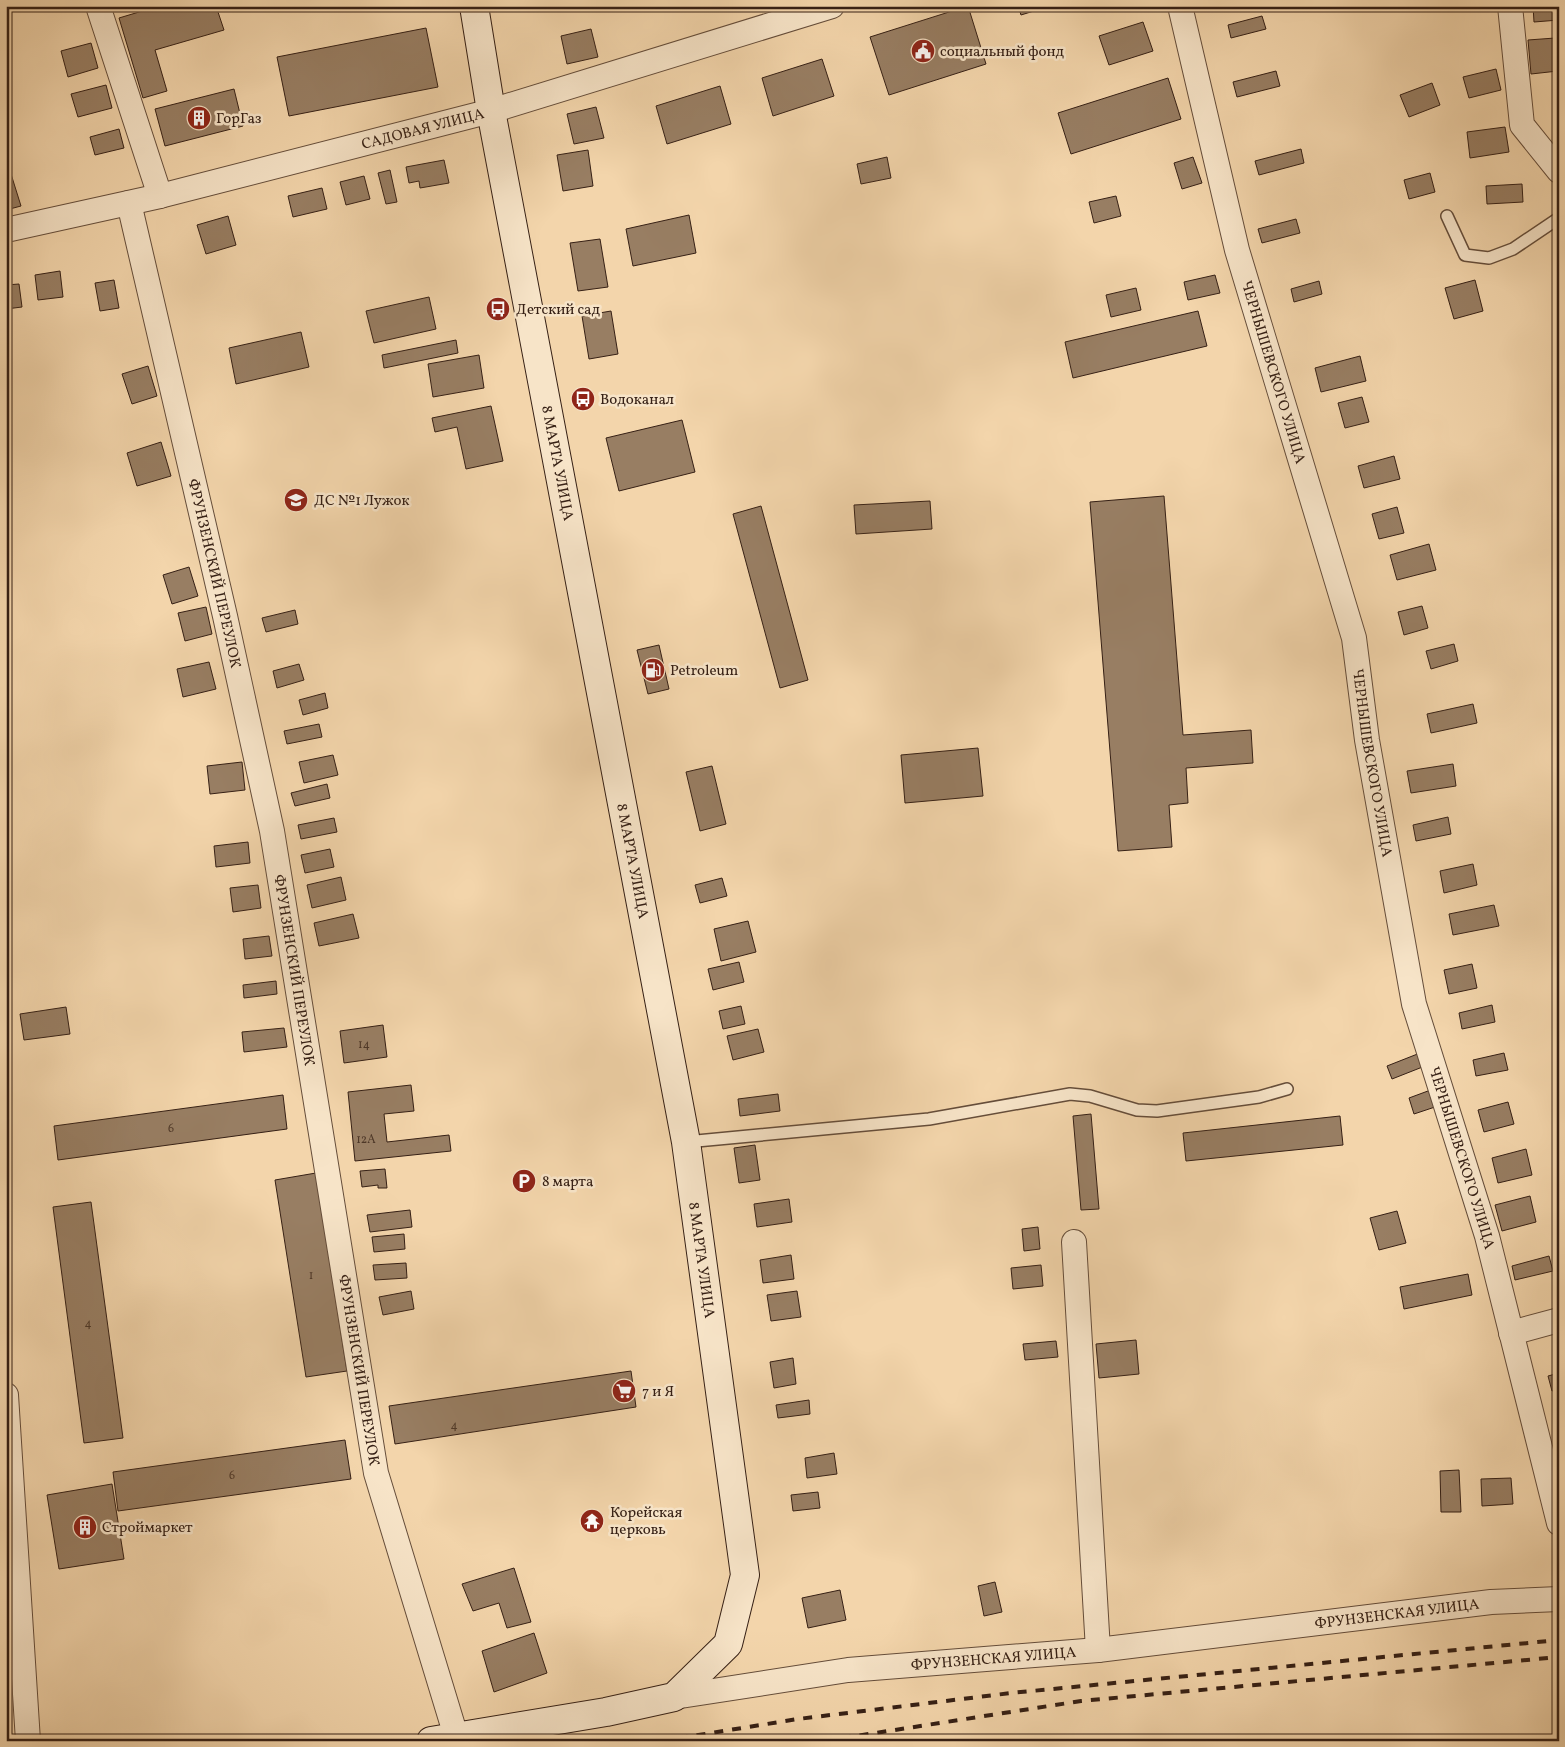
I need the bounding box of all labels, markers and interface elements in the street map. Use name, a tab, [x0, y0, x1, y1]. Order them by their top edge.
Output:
public building icon: социальный фонд	[910, 38, 936, 64]
place label: социальный фонд	[940, 42, 1065, 63]
street label: САДОВАЯ УЛИЦА	[360, 104, 487, 156]
building icon: ГорГаз	[186, 105, 212, 131]
place label: ГорГаз	[216, 109, 261, 130]
street label: ЧЕРНЫШЕВСКОГО УЛИЦА	[1235, 278, 1310, 467]
bus stop icon: Детский сад	[485, 296, 511, 322]
place label: Детский сад	[516, 300, 601, 321]
bus stop icon: Водоканал	[570, 386, 596, 412]
place label: Водоканал	[600, 390, 674, 411]
street label: 8 МАРТА УЛИЦА	[535, 404, 578, 523]
street label: ФРУНЗЕНСКИЙ ПЕРЕУЛОК	[181, 477, 245, 670]
school or university icon: ДС №1 Лужок	[283, 487, 309, 513]
place label: ДС №1 Лужок	[314, 491, 409, 512]
fuel station icon: Petroleum	[640, 657, 666, 683]
place label: Petroleum	[670, 661, 738, 682]
street label: ЧЕРНЫШЕВСКОГО УЛИЦА	[1346, 668, 1397, 859]
street label: 8 МАРТА УЛИЦА	[610, 802, 653, 921]
street label: ФРУНЗЕНСКИЙ ПЕРЕУЛОК	[267, 873, 319, 1068]
house number: 14	[358, 1037, 370, 1053]
street label: ЧЕРНЫШЕВСКОГО УЛИЦА	[1422, 1064, 1499, 1252]
house number: 6	[168, 1121, 174, 1137]
house number: 12А	[356, 1132, 376, 1148]
parking icon: 8 марта	[511, 1168, 537, 1194]
place label: 8 марта	[542, 1172, 593, 1193]
street label: 8 МАРТА УЛИЦА	[682, 1201, 719, 1320]
house number: 1	[309, 1268, 313, 1284]
street label: ФРУНЗЕНСКИЙ ПЕРЕУЛОК	[332, 1273, 384, 1467]
house number: 4	[84, 1316, 92, 1332]
supermarket icon: 7 и Я	[611, 1378, 637, 1404]
place label: 7 и Я	[642, 1382, 674, 1403]
house number: 4	[450, 1418, 458, 1434]
house number: 6	[229, 1468, 235, 1484]
place label: Корейская церковь	[610, 1503, 683, 1541]
temple icon: Корейская церковь	[579, 1508, 605, 1534]
building icon: Строймаркет	[72, 1514, 98, 1540]
place label: Строймаркет	[102, 1518, 193, 1539]
street label: ФРУНЗЕНСКАЯ УЛИЦА	[1313, 1594, 1481, 1635]
street label: ФРУНЗЕНСКАЯ УЛИЦА	[910, 1643, 1078, 1677]

